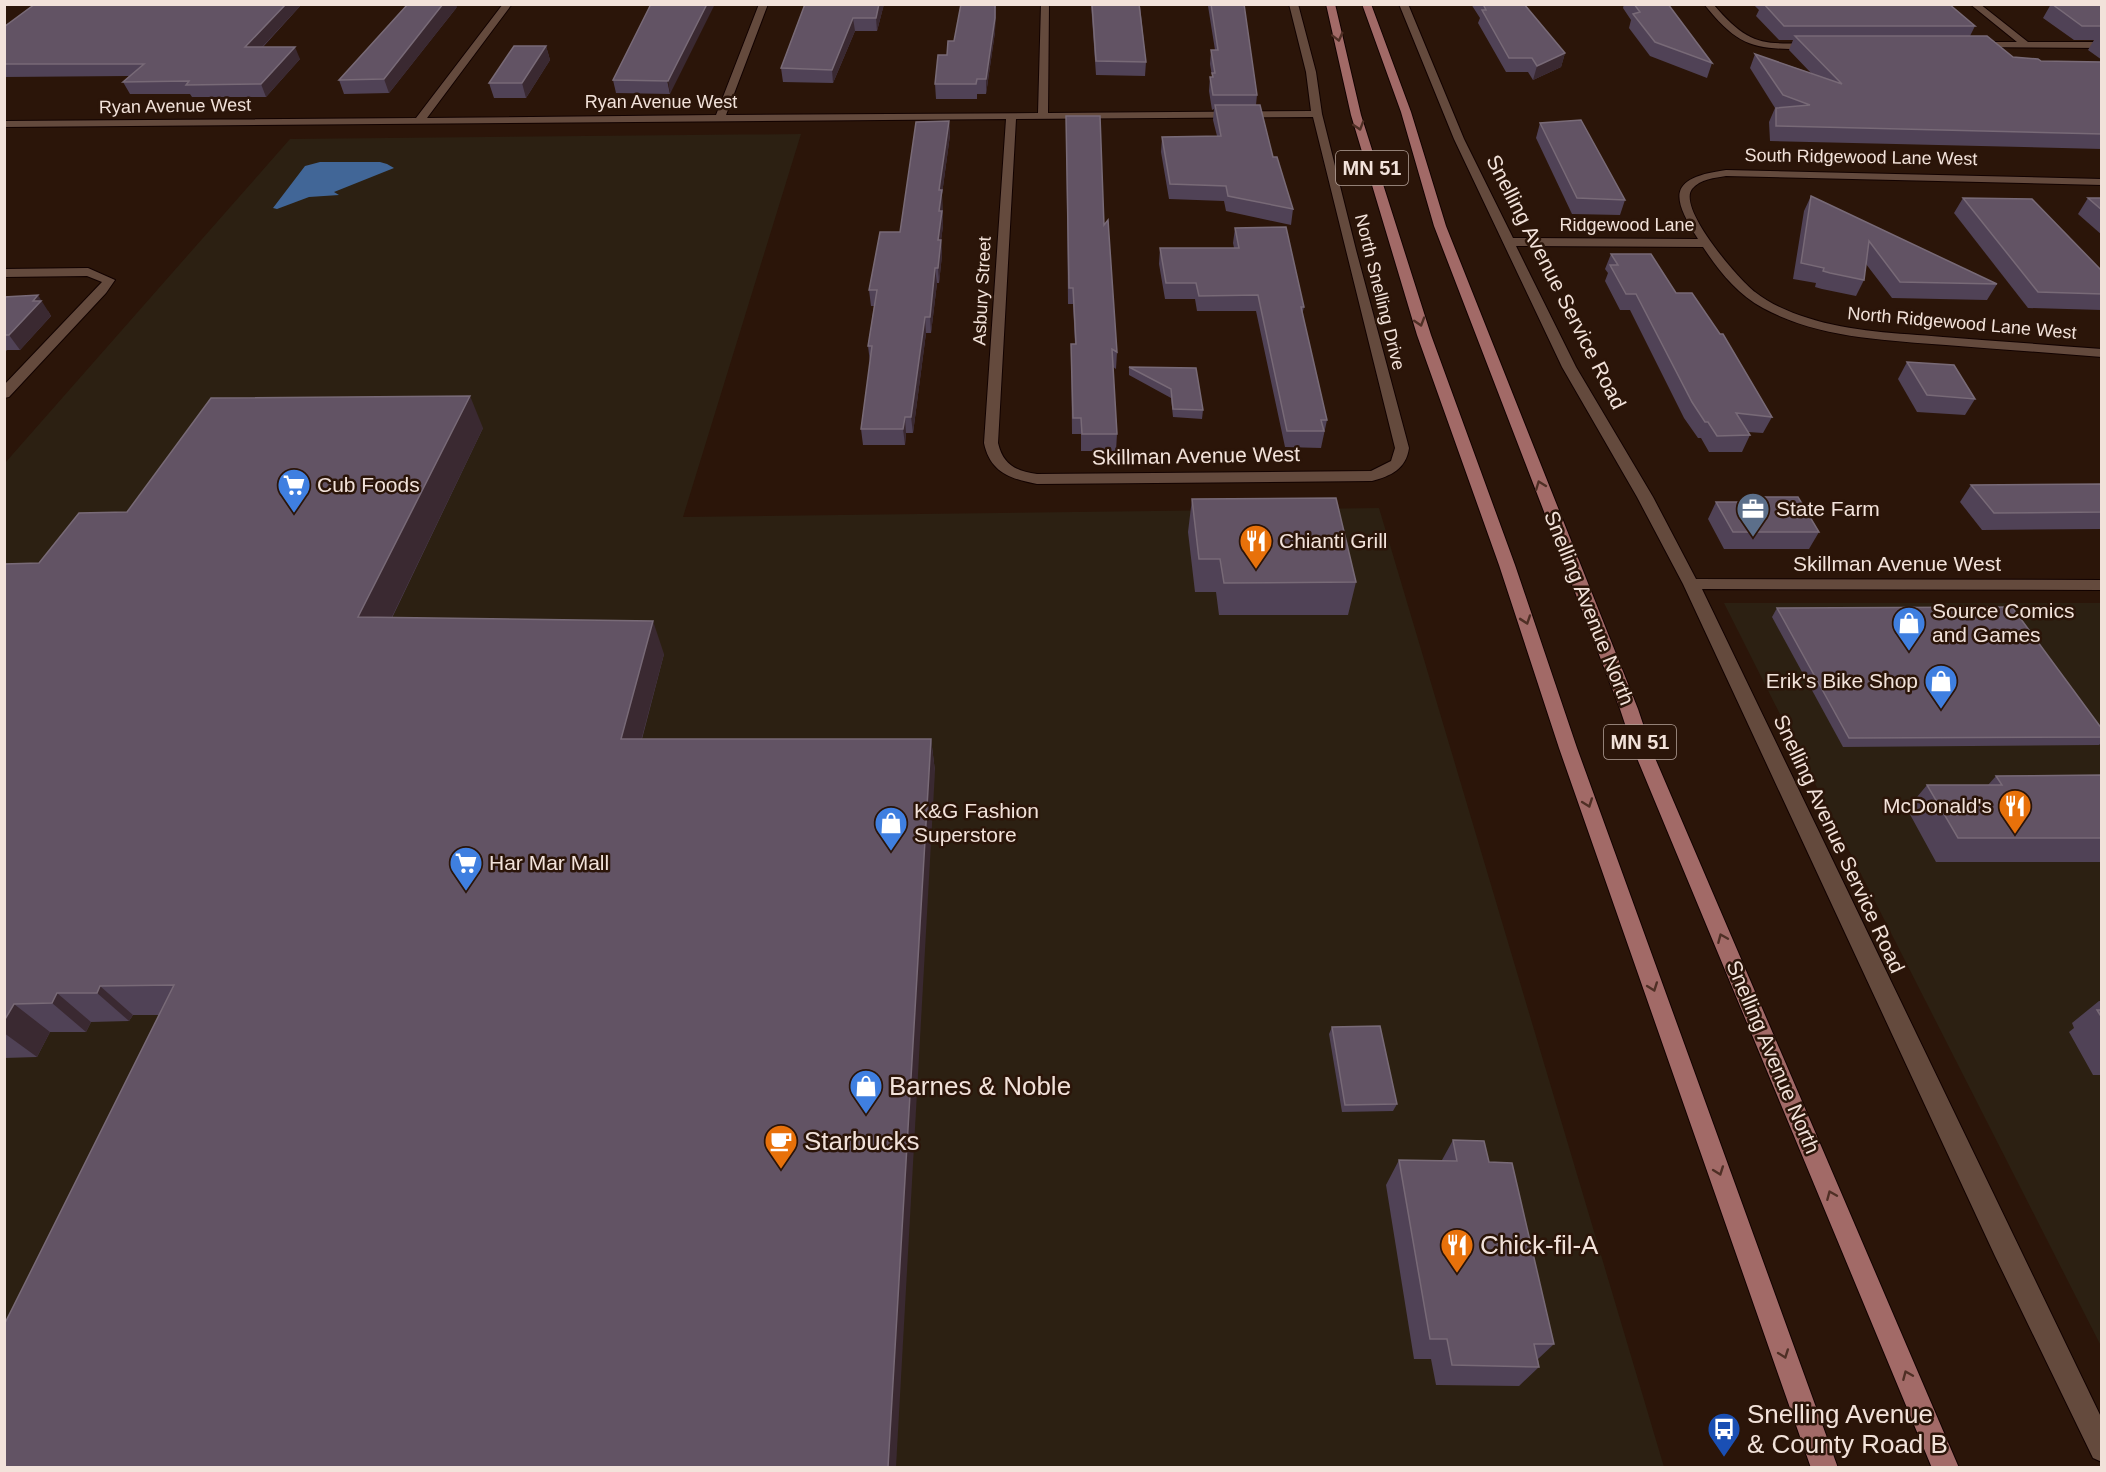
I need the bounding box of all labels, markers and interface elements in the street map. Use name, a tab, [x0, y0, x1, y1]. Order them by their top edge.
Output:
one-way arrow	[1331, 32, 1344, 42]
street label: Ryan Avenue West	[585, 92, 737, 112]
street label: Ryan Avenue West	[99, 95, 251, 117]
one-way arrow	[1352, 120, 1364, 131]
street label: South Ridgewood Lane West	[1744, 145, 1978, 169]
road number: MN 51	[1336, 151, 1408, 185]
street label: Snelling Avenue Service Road	[1482, 151, 1631, 413]
street label: North Snelling Drive	[1351, 212, 1409, 372]
street label: Ridgewood Lane	[1559, 215, 1695, 235]
street label: Asbury Street	[969, 236, 995, 346]
street label: North Ridgewood Lane West	[1847, 303, 2077, 343]
one-way arrow	[1413, 316, 1425, 327]
street label: Skillman Avenue West	[1092, 442, 1300, 469]
supermarket icon: Cub Foods	[276, 467, 312, 514]
place label: Cub Foods	[317, 473, 420, 496]
one-way arrow	[1535, 480, 1547, 491]
office icon: State Farm	[1735, 491, 1771, 538]
place label: State Farm	[1776, 497, 1880, 520]
street label: Snelling Avenue North	[1540, 507, 1639, 708]
restaurant icon: Chianti Grill	[1238, 523, 1274, 570]
place label: Chianti Grill	[1279, 529, 1388, 552]
street label: Skillman Avenue West	[1793, 552, 2001, 575]
place label: Source Comics and Games	[1932, 599, 2074, 646]
shop icon: Source Comics and Games	[1891, 605, 1927, 652]
one-way arrow	[1518, 614, 1531, 625]
shop icon: Erik's Bike Shop	[1923, 663, 1959, 710]
place label: Erik's Bike Shop	[1766, 669, 1918, 692]
street label: Snelling Avenue Service Road	[1769, 711, 1909, 977]
road number: MN 51	[1604, 725, 1676, 759]
restaurant icon: McDonald's	[1997, 788, 2033, 835]
place label: McDonald's	[1883, 794, 1992, 817]
one-way arrow	[1580, 798, 1593, 808]
place label: K&G Fashion Superstore	[914, 799, 1039, 846]
shop icon: K&G Fashion Superstore	[873, 805, 909, 852]
supermarket icon: Har Mar Mall	[448, 845, 484, 892]
place label: Har Mar Mall	[489, 851, 609, 874]
one-way arrow	[1717, 934, 1729, 945]
street label: Snelling Avenue North	[1722, 957, 1825, 1157]
one-way arrow	[1646, 981, 1659, 992]
shop icon: Barnes & Noble	[848, 1068, 884, 1115]
place label: Barnes & Noble	[889, 1071, 1071, 1101]
cafe icon: Starbucks	[763, 1123, 799, 1170]
place label: Starbucks	[804, 1126, 920, 1156]
one-way arrow	[1711, 1165, 1724, 1176]
one-way arrow	[1826, 1191, 1838, 1202]
restaurant icon: Chick-fil-A	[1439, 1227, 1475, 1274]
place label: Chick-fil-A	[1480, 1230, 1599, 1260]
one-way arrow	[1777, 1348, 1790, 1359]
one-way arrow	[1902, 1370, 1914, 1381]
place label: Snelling Avenue & County Road B	[1747, 1399, 1948, 1459]
bus stop icon: Snelling Avenue & County Road B	[1706, 1411, 1742, 1458]

